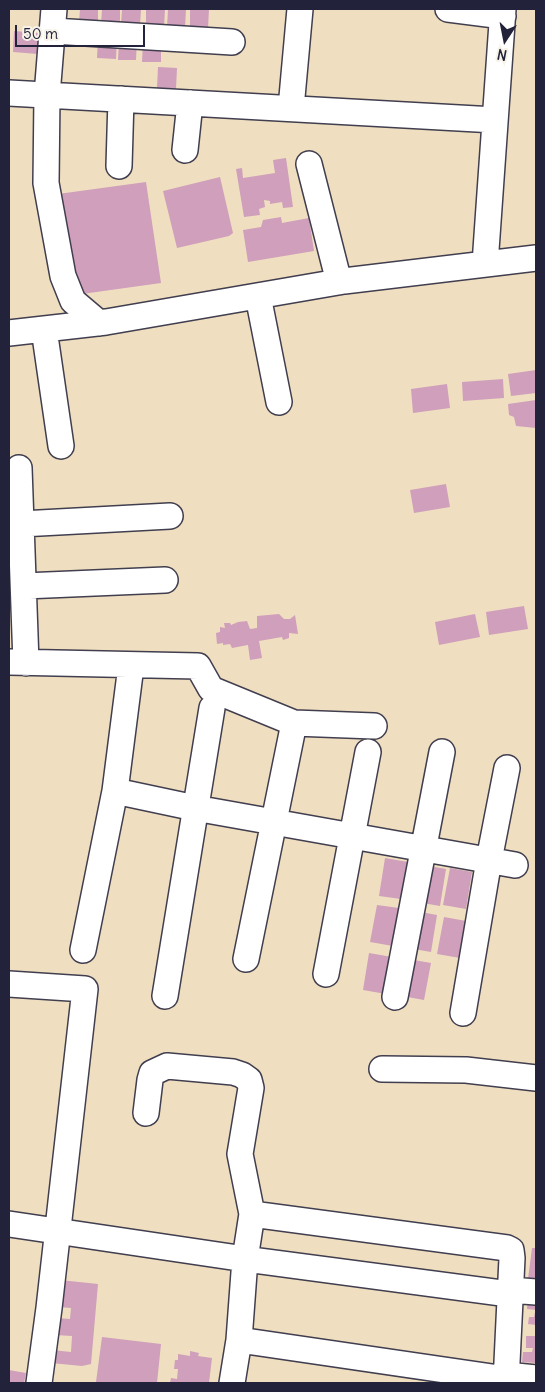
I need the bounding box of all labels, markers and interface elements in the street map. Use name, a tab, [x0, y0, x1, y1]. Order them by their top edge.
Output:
scale bar	[18, 15, 148, 47]
north arrow	[480, 15, 530, 65]
text: 50 m	[23, 24, 58, 43]
text: N	[496, 45, 509, 64]

